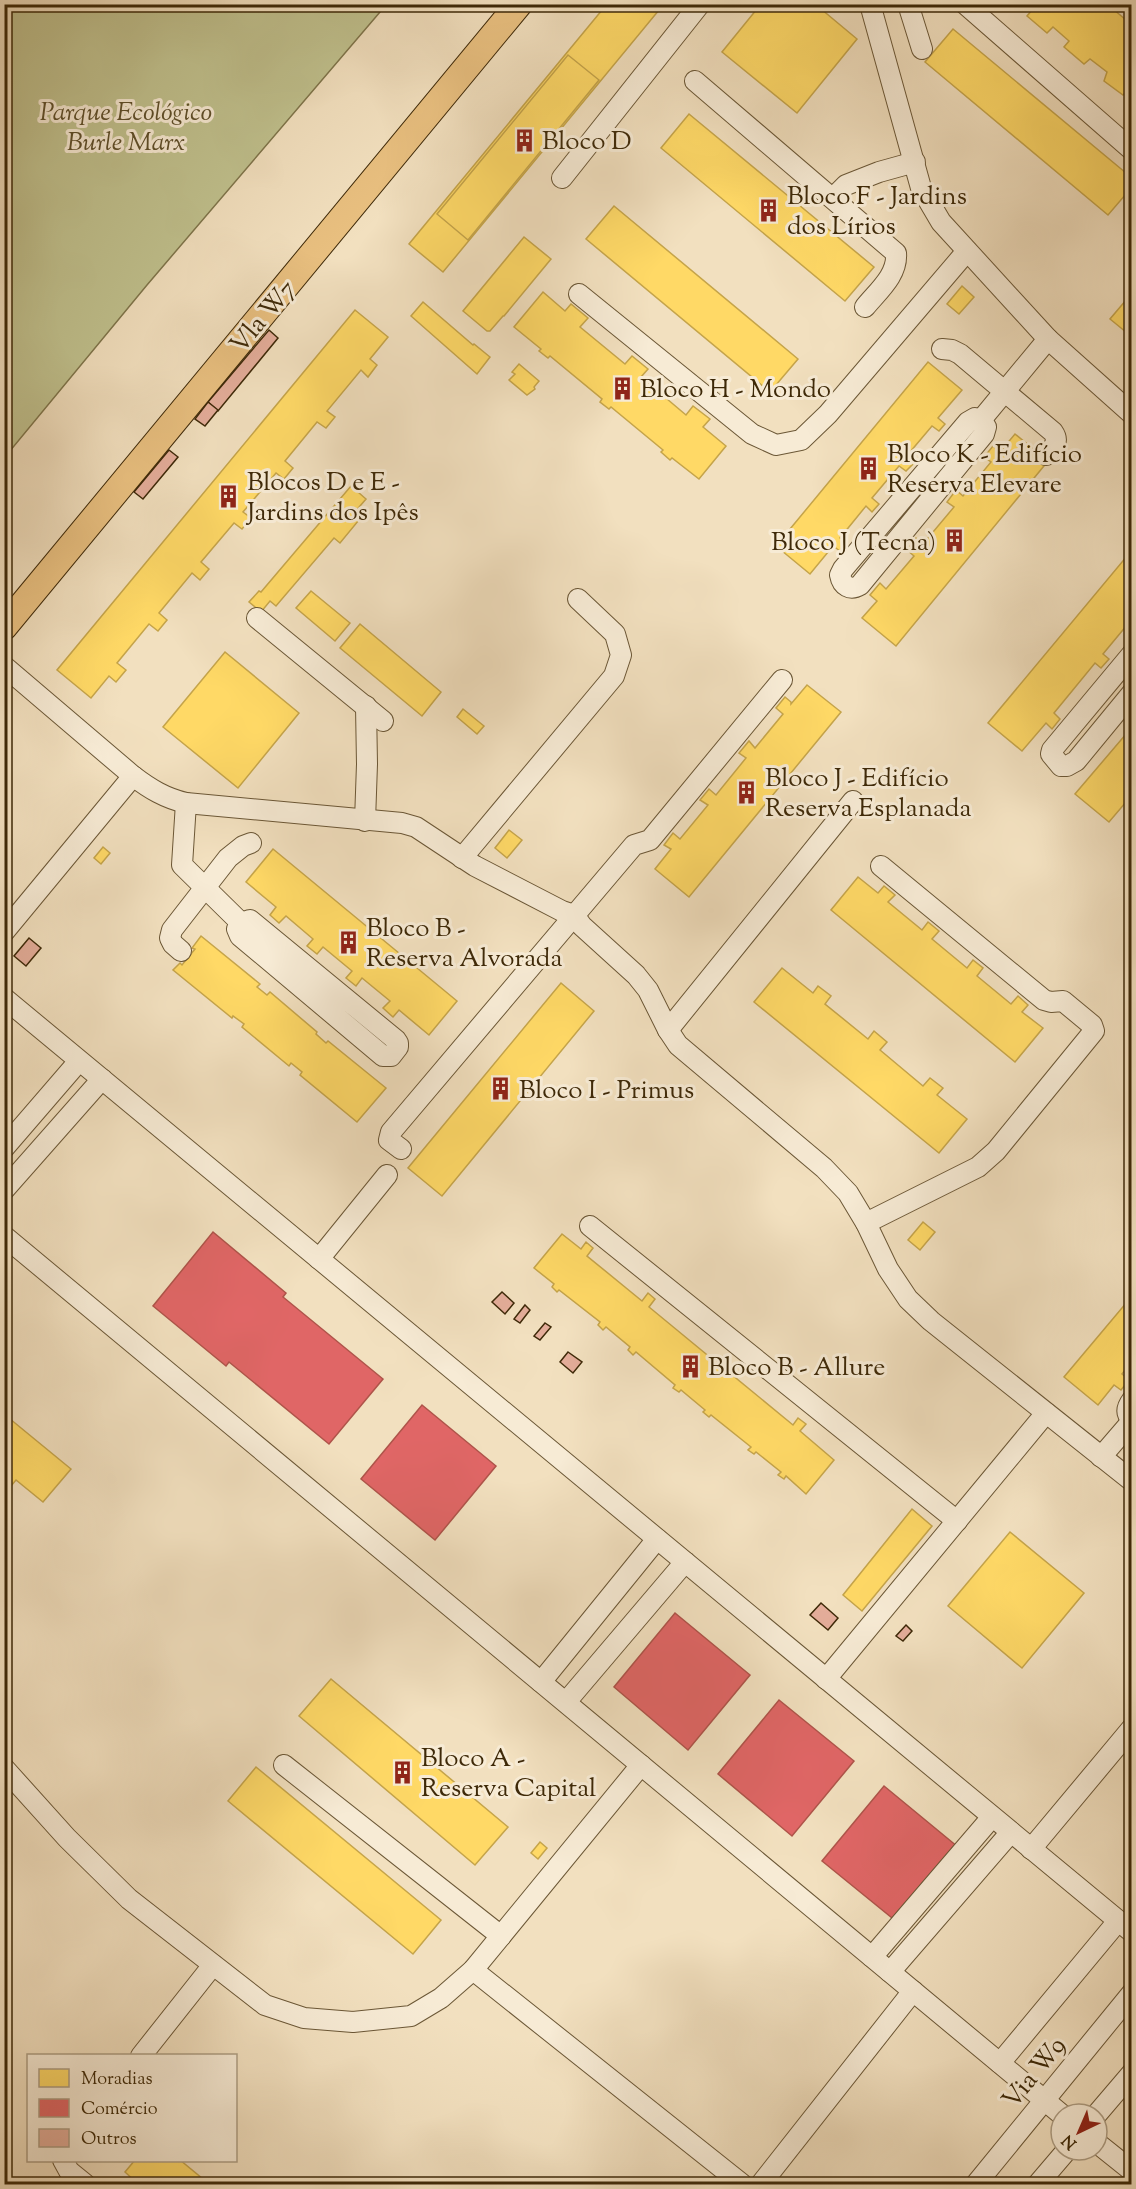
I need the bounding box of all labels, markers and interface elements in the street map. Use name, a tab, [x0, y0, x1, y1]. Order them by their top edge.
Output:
park label: Parque Ecológico Burle Marx	[40, 95, 212, 162]
place label: Bloco D	[542, 124, 632, 161]
building icon: Bloco D	[511, 127, 537, 153]
place label: Bloco F - Jardins dos Lírios	[787, 179, 967, 246]
building icon: Bloco F - Jardins dos Lírios	[756, 197, 782, 223]
street label: Vla W7	[222, 273, 306, 362]
place label: Bloco H - Mondo	[640, 372, 831, 409]
building icon: Bloco H - Mondo	[609, 375, 635, 401]
place label: Bloco K - Edifício Reserva Elevare	[887, 437, 1082, 504]
building icon: Bloco K - Edifício Reserva Elevare	[856, 455, 882, 481]
place label: Blocos D e E - Jardins dos Ipês	[245, 465, 419, 532]
building icon: Blocos D e E - Jardins dos Ipês	[216, 483, 242, 509]
place label: Bloco J (Tecna)	[771, 525, 936, 562]
building icon: Bloco J (Tecna)	[941, 528, 967, 554]
place label: Bloco J - Edifício Reserva Esplanada	[765, 761, 971, 828]
building icon: Bloco J - Edifício Reserva Esplanada	[734, 779, 760, 805]
place label: Bloco B - Reserva Alvorada	[366, 911, 562, 978]
building icon: Bloco B - Reserva Alvorada	[335, 929, 361, 955]
place label: Bloco I - Primus	[519, 1073, 694, 1110]
building icon: Bloco I - Primus	[488, 1076, 514, 1102]
place label: Bloco B - Allure	[708, 1350, 885, 1387]
building icon: Bloco B - Allure	[677, 1353, 703, 1379]
place label: Bloco A - Reserva Capital	[421, 1741, 596, 1808]
building icon: Bloco A - Reserva Capital	[390, 1759, 416, 1785]
street label: Via W9	[994, 2030, 1076, 2118]
legend	[27, 2054, 237, 2162]
text: Moradias	[81, 2067, 153, 2093]
text: Comércio	[81, 2097, 158, 2123]
north arrow	[1049, 2102, 1109, 2162]
text: Outros	[81, 2127, 137, 2153]
text: N	[1058, 2128, 1083, 2154]

